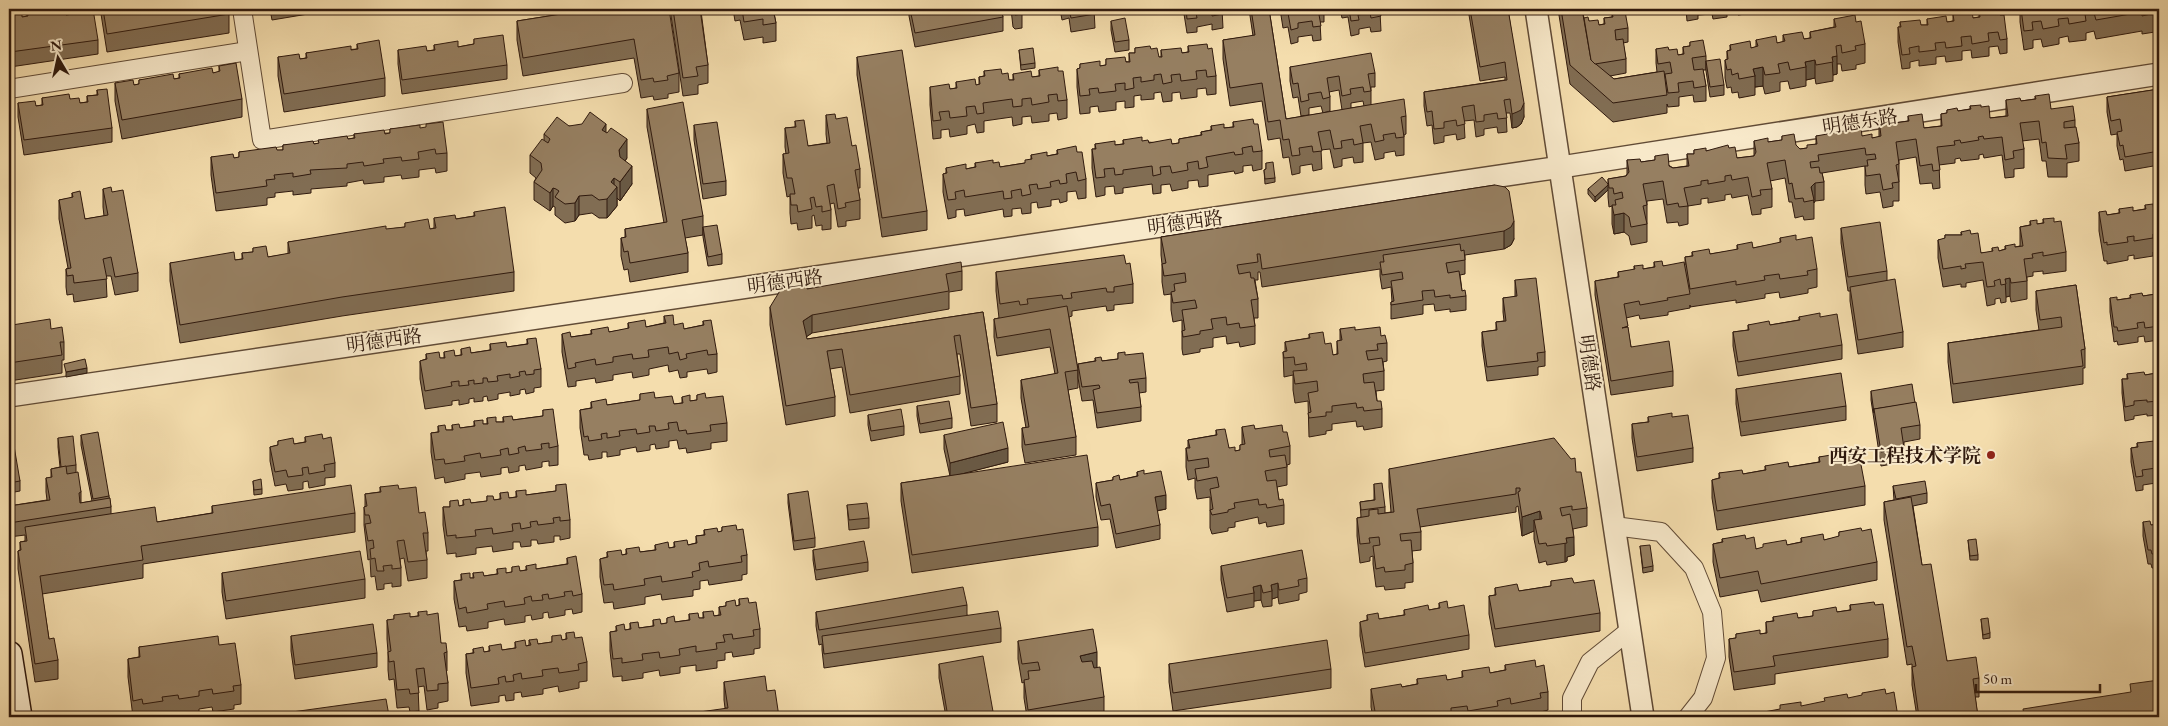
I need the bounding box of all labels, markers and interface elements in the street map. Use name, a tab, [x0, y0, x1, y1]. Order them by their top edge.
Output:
north arrow	[32, 32, 82, 82]
text: N	[49, 35, 64, 55]
street label: 明德东路	[1821, 103, 1900, 140]
street label: 明德西路	[1146, 205, 1224, 240]
street label: 明德西路	[746, 264, 824, 299]
street label: 明德西路	[345, 323, 423, 358]
street label: 明德路	[1573, 333, 1606, 393]
place label: 西安工程技术学院	[1829, 443, 1981, 468]
marker: 西安工程技术学院	[1985, 449, 1997, 461]
scale bar	[1976, 661, 2099, 693]
text: 50 m	[1983, 669, 2012, 688]

